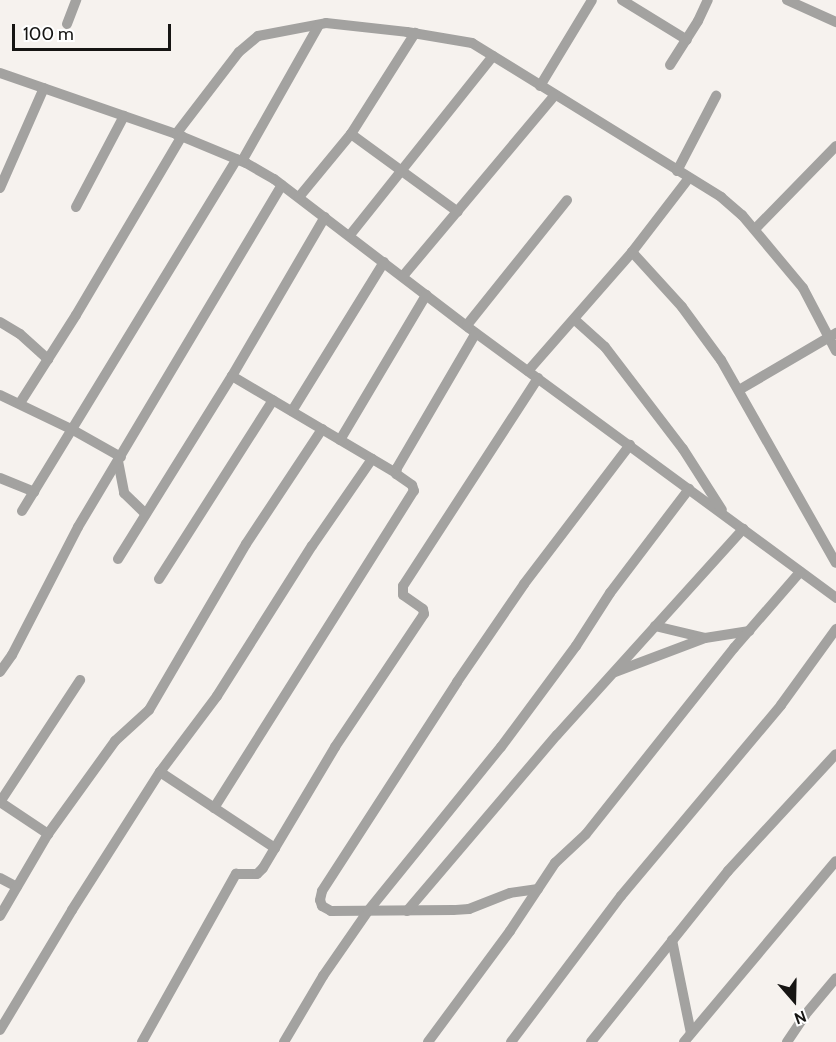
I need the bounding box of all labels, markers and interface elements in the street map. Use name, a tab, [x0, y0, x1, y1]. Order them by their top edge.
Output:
scale bar	[15, 12, 174, 50]
text: 100 m	[23, 23, 74, 45]
north arrow	[764, 970, 824, 1030]
text: N	[792, 1007, 809, 1028]

